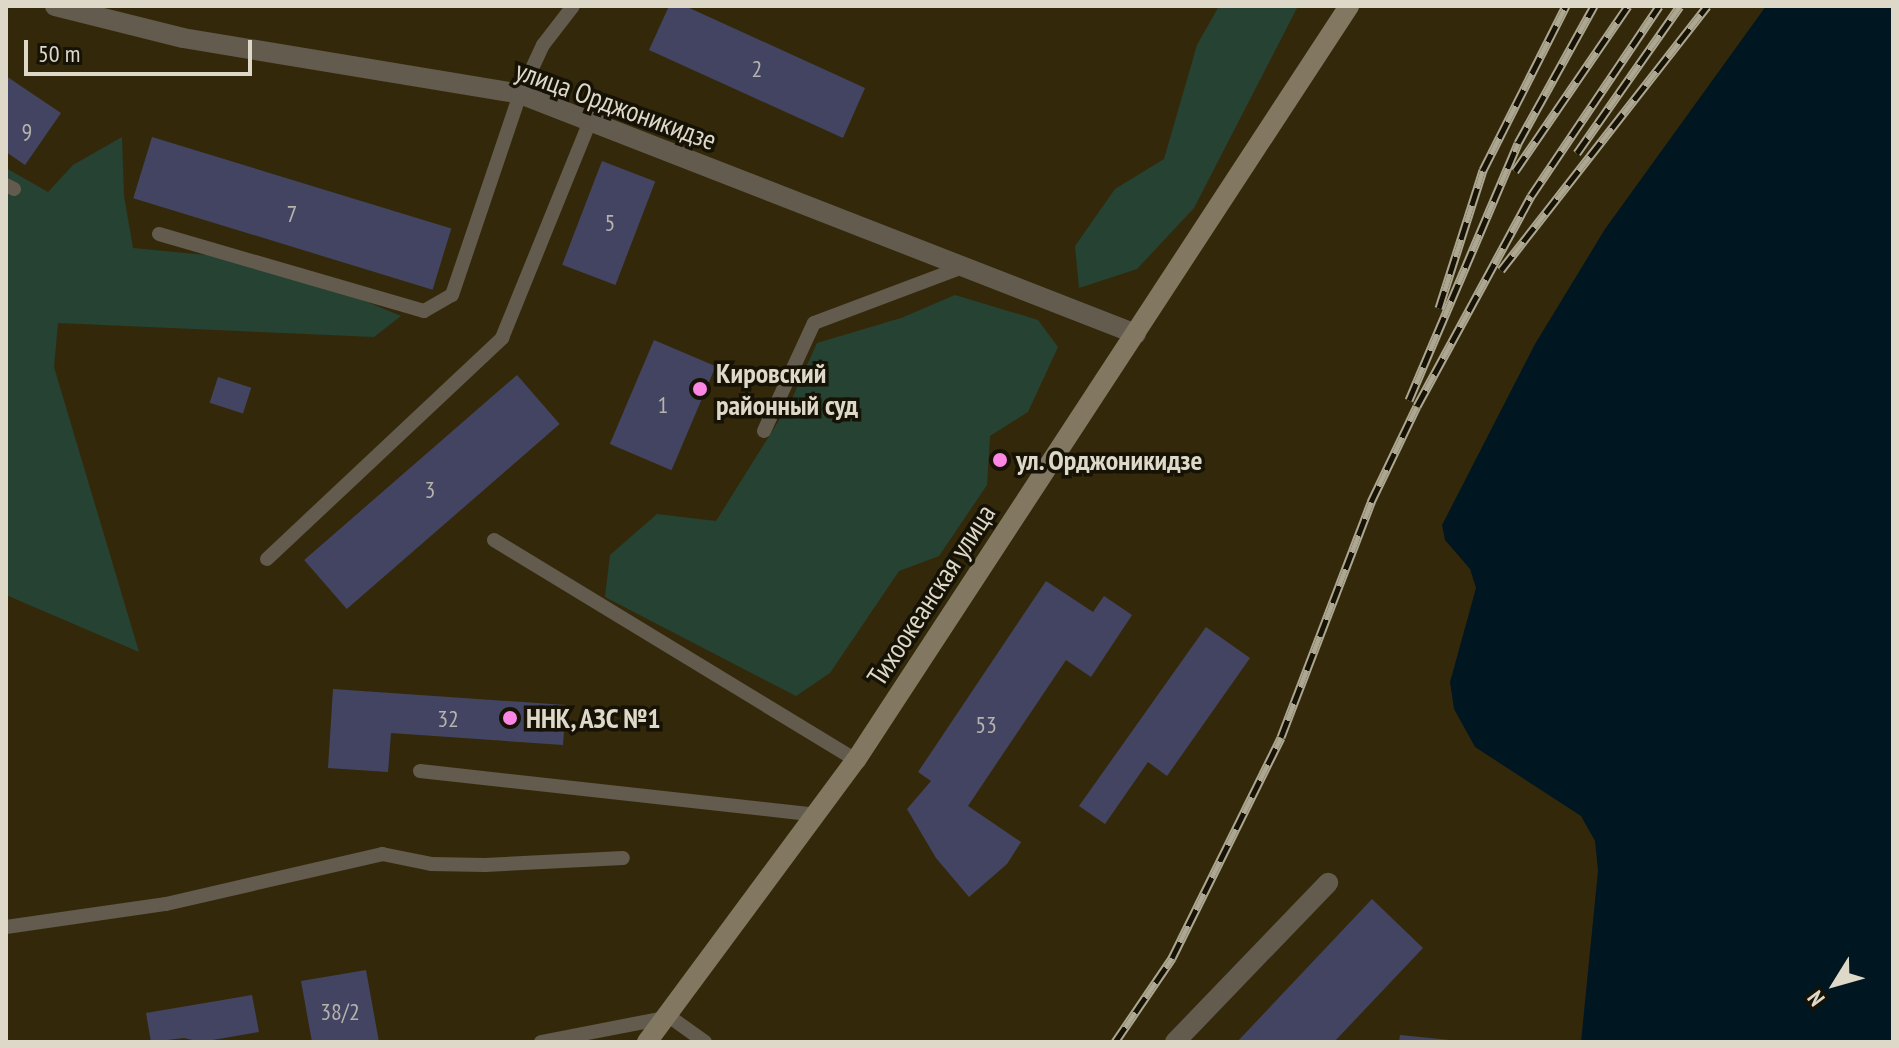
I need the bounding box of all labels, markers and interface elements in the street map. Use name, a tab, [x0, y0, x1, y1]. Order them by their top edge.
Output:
scale bar	[28, 24, 256, 74]
text: 50 m	[38, 38, 80, 69]
street label: улица Орджоникидзе	[511, 53, 721, 157]
house number: 2	[752, 55, 762, 83]
house number: 9	[22, 118, 32, 146]
house number: 7	[287, 200, 297, 228]
house number: 5	[605, 209, 615, 237]
place label: Кировский районный суд	[716, 356, 858, 422]
marker: Кировский районный суд	[691, 380, 709, 398]
house number: 1	[658, 391, 668, 419]
place label: ул. Орджоникидзе	[1016, 443, 1204, 477]
marker: ул. Орджоникидзе	[991, 451, 1009, 469]
house number: 3	[425, 476, 435, 504]
street label: Тихоокеанская улица	[860, 498, 1002, 692]
place label: ННК, АЗС №1	[526, 701, 664, 735]
house number: 32	[437, 705, 459, 733]
marker: ННК, АЗС №1	[501, 709, 519, 727]
house number: 53	[975, 711, 997, 739]
north arrow	[1795, 944, 1875, 1024]
text: N	[1801, 985, 1831, 1012]
house number: 38/2	[320, 998, 360, 1026]

